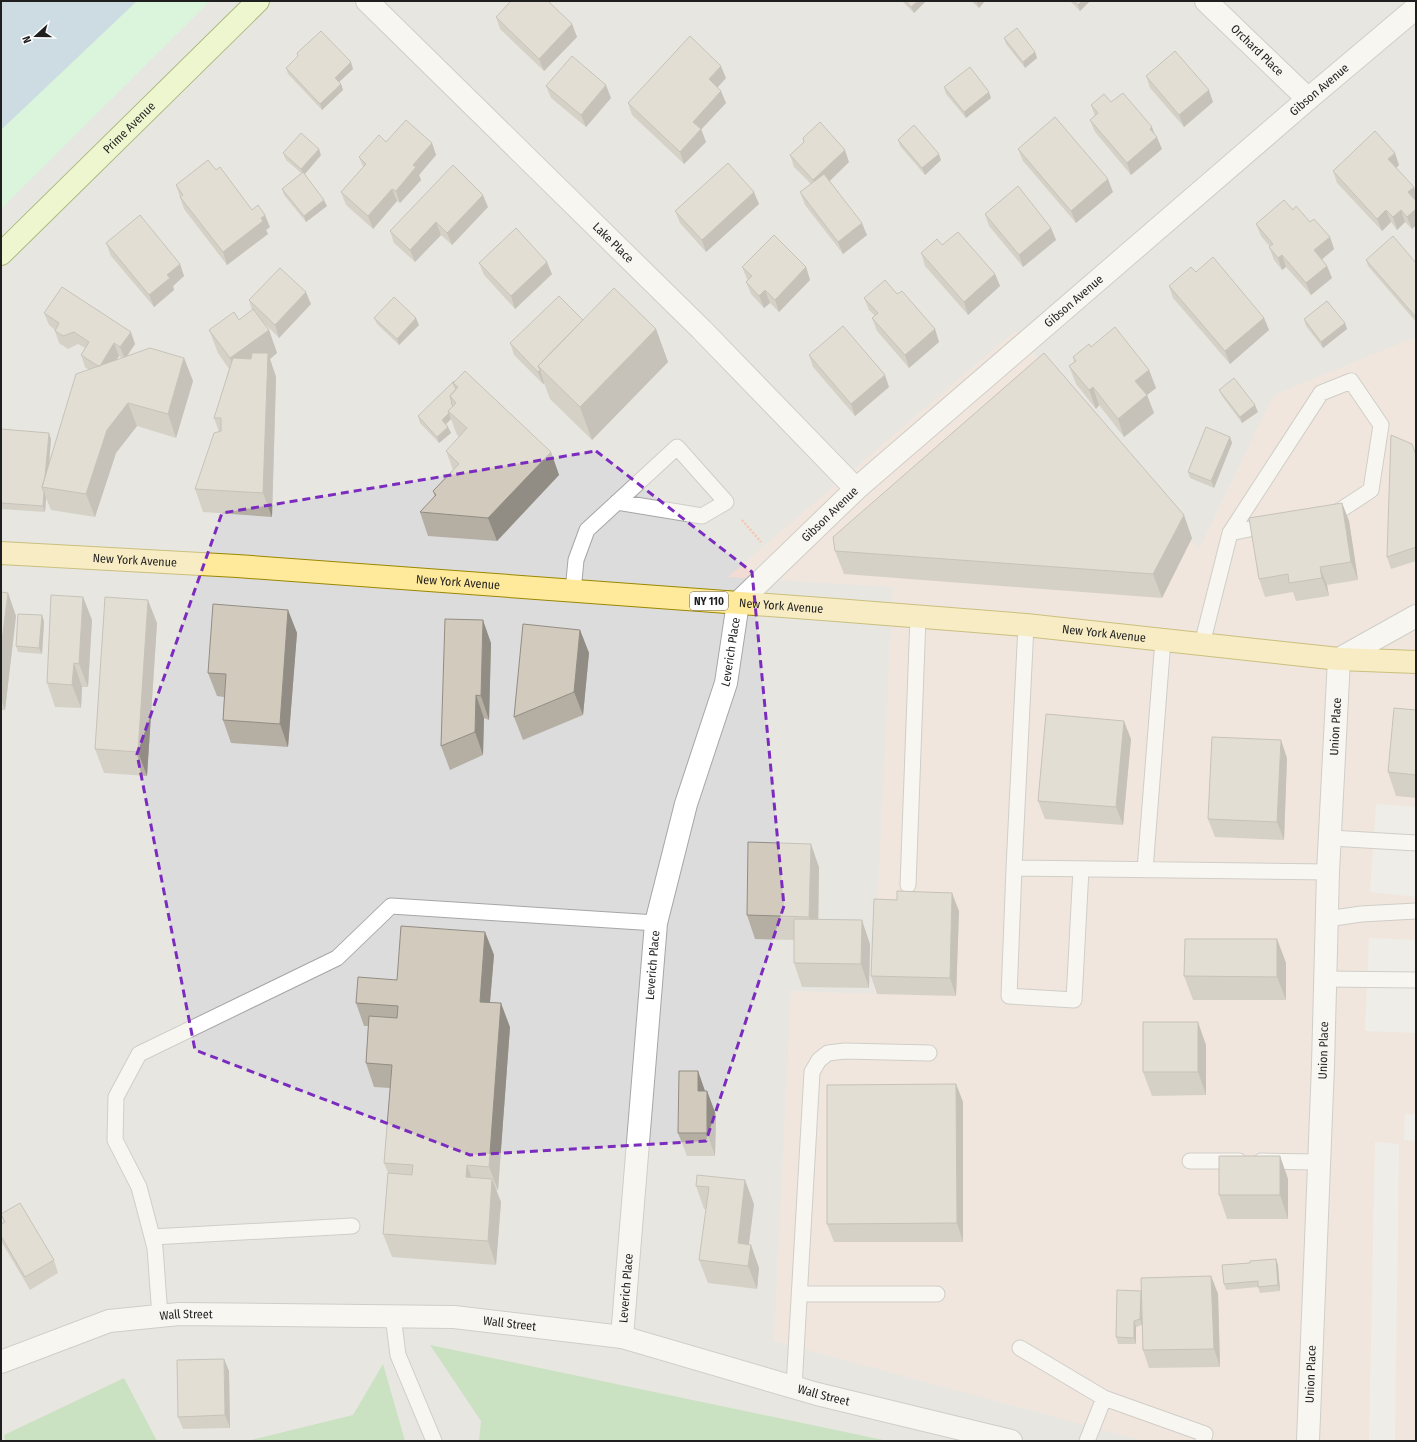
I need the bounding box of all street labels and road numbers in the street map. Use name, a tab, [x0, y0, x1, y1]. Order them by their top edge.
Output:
street label: Orchard Place	[1228, 22, 1287, 79]
street label: Gibson Avenue	[1287, 61, 1352, 119]
street label: Prime Avenue	[100, 99, 158, 156]
street label: Lake Place	[590, 220, 636, 266]
street label: Gibson Avenue	[1041, 272, 1106, 330]
street label: Gibson Avenue	[799, 484, 861, 545]
street label: New York Avenue	[92, 551, 177, 570]
street label: New York Avenue	[416, 572, 501, 592]
road number: NY 110	[690, 592, 728, 610]
street label: New York Avenue	[739, 596, 824, 616]
street label: Leverich Place	[718, 616, 743, 688]
street label: New York Avenue	[1061, 622, 1147, 645]
street label: Union Place	[1327, 697, 1344, 756]
street label: Leverich Place	[643, 930, 662, 1001]
street label: Union Place	[1315, 1021, 1331, 1080]
street label: Leverich Place	[616, 1253, 636, 1323]
street label: Wall Street	[159, 1307, 213, 1323]
street label: Wall Street	[483, 1314, 537, 1334]
street label: Union Place	[1303, 1345, 1319, 1403]
street label: Wall Street	[796, 1382, 851, 1409]

